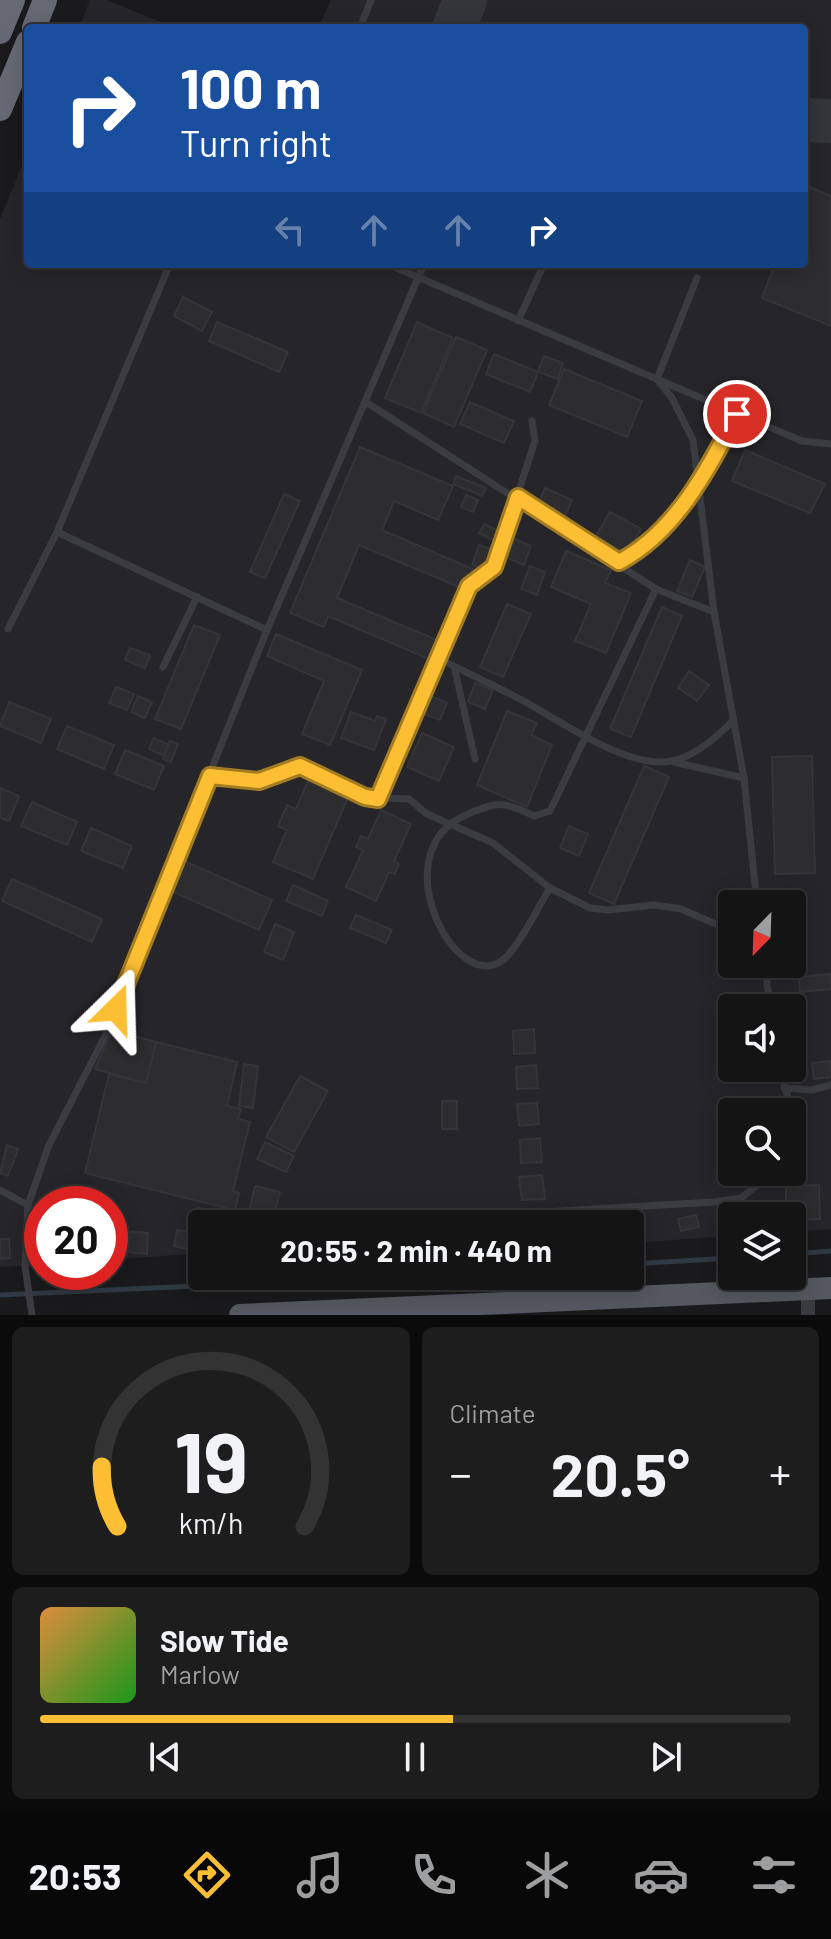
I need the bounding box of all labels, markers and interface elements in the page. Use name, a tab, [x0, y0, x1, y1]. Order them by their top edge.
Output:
text: 100 m	[180, 53, 322, 120]
icon: right	[48, 56, 152, 160]
text: Turn right	[180, 121, 332, 164]
icon: left	[268, 208, 312, 252]
icon: ahead	[352, 208, 396, 252]
icon: ahead	[436, 208, 480, 252]
icon: right	[520, 208, 564, 252]
pin	[703, 380, 771, 448]
icon: arrive	[715, 392, 759, 436]
north arrow	[718, 890, 806, 978]
map controls	[718, 890, 806, 1290]
position arrow	[74, 967, 158, 1051]
button: sound	[718, 994, 806, 1082]
button: search	[718, 1098, 806, 1186]
speed limit sign: 20	[24, 1186, 128, 1290]
button: layers	[718, 1202, 806, 1290]
text: 20:55 · 2 min · 440 m	[280, 1232, 552, 1268]
text: Climate	[450, 1397, 536, 1428]
text: 19	[174, 1410, 248, 1510]
text: 20.5°	[551, 1437, 690, 1509]
text: −	[450, 1446, 472, 1499]
text: +	[769, 1446, 791, 1499]
text: km/h	[178, 1505, 243, 1540]
text: Slow Tide	[160, 1622, 289, 1658]
text: Marlow	[160, 1658, 240, 1689]
icon: previous	[143, 1735, 187, 1779]
icon: pause	[393, 1735, 437, 1779]
icon: next	[644, 1735, 688, 1779]
icon: directions	[179, 1847, 235, 1903]
icon: music	[292, 1847, 348, 1903]
icon: phone	[406, 1847, 462, 1903]
icon: climate	[519, 1847, 575, 1903]
icon: car	[633, 1847, 689, 1903]
icon: filters	[746, 1847, 802, 1903]
text: 20:53	[29, 1854, 121, 1897]

